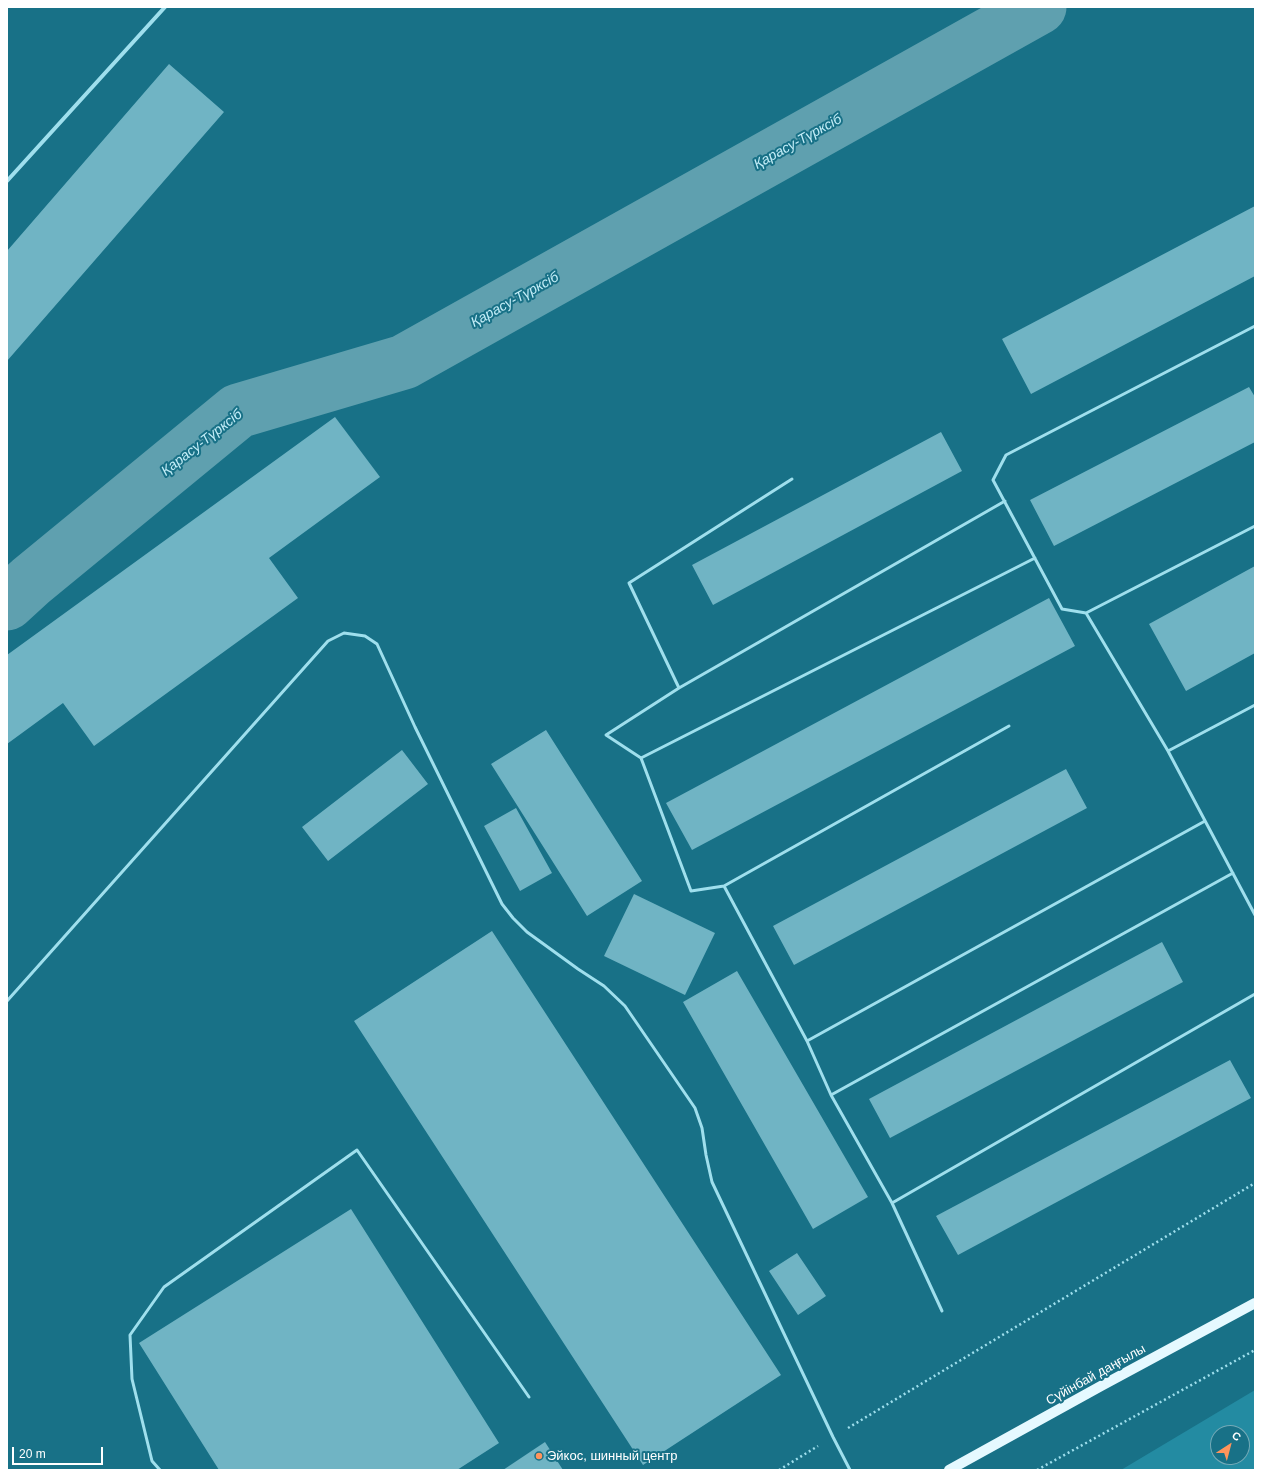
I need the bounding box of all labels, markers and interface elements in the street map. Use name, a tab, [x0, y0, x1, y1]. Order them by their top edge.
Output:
water label: Қарасу-Түрксіб	[751, 111, 845, 173]
water label: Қарасу-Түрксіб	[468, 269, 562, 331]
water label: Қарасу-Түрксіб	[158, 406, 246, 480]
street label: Сүйінбай даңғылы	[1043, 1341, 1149, 1409]
north arrow	[1210, 1425, 1250, 1465]
text: С	[1230, 1429, 1243, 1443]
scale bar	[14, 1439, 105, 1465]
text: 20 m	[19, 1447, 46, 1461]
place label: Эйкос, шинный центр	[547, 1448, 678, 1464]
marker: Эйкос, шинный центр	[534, 1451, 544, 1461]

